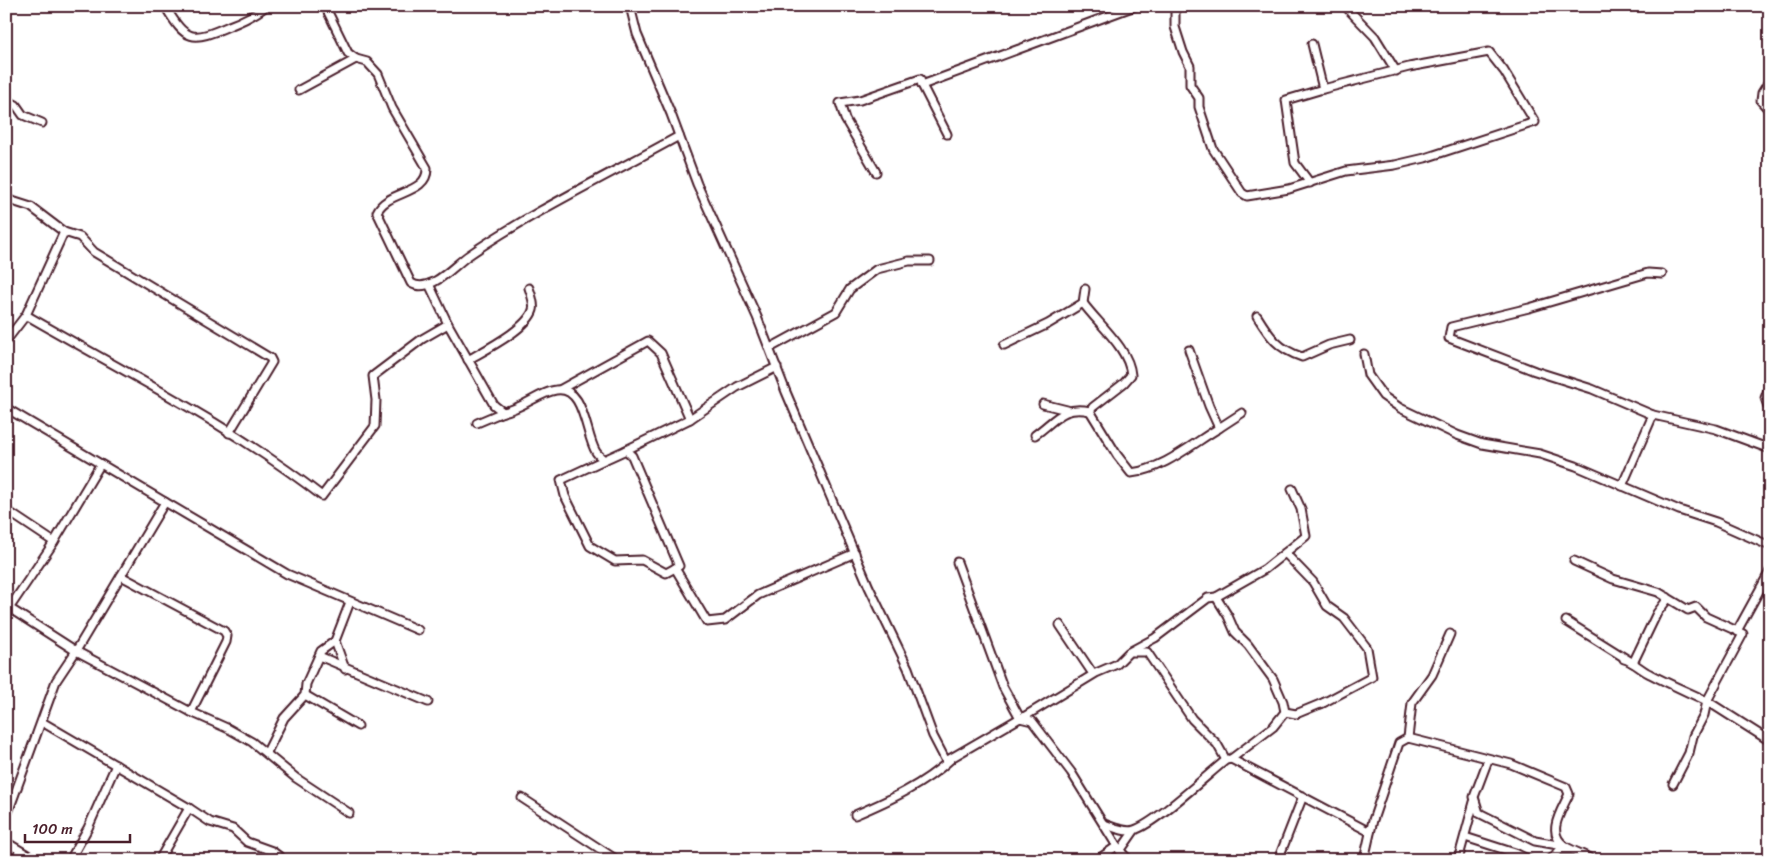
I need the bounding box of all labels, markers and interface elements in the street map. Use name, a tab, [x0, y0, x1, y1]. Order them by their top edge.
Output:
scale bar	[25, 811, 130, 843]
text: 100 m	[32, 816, 73, 842]

